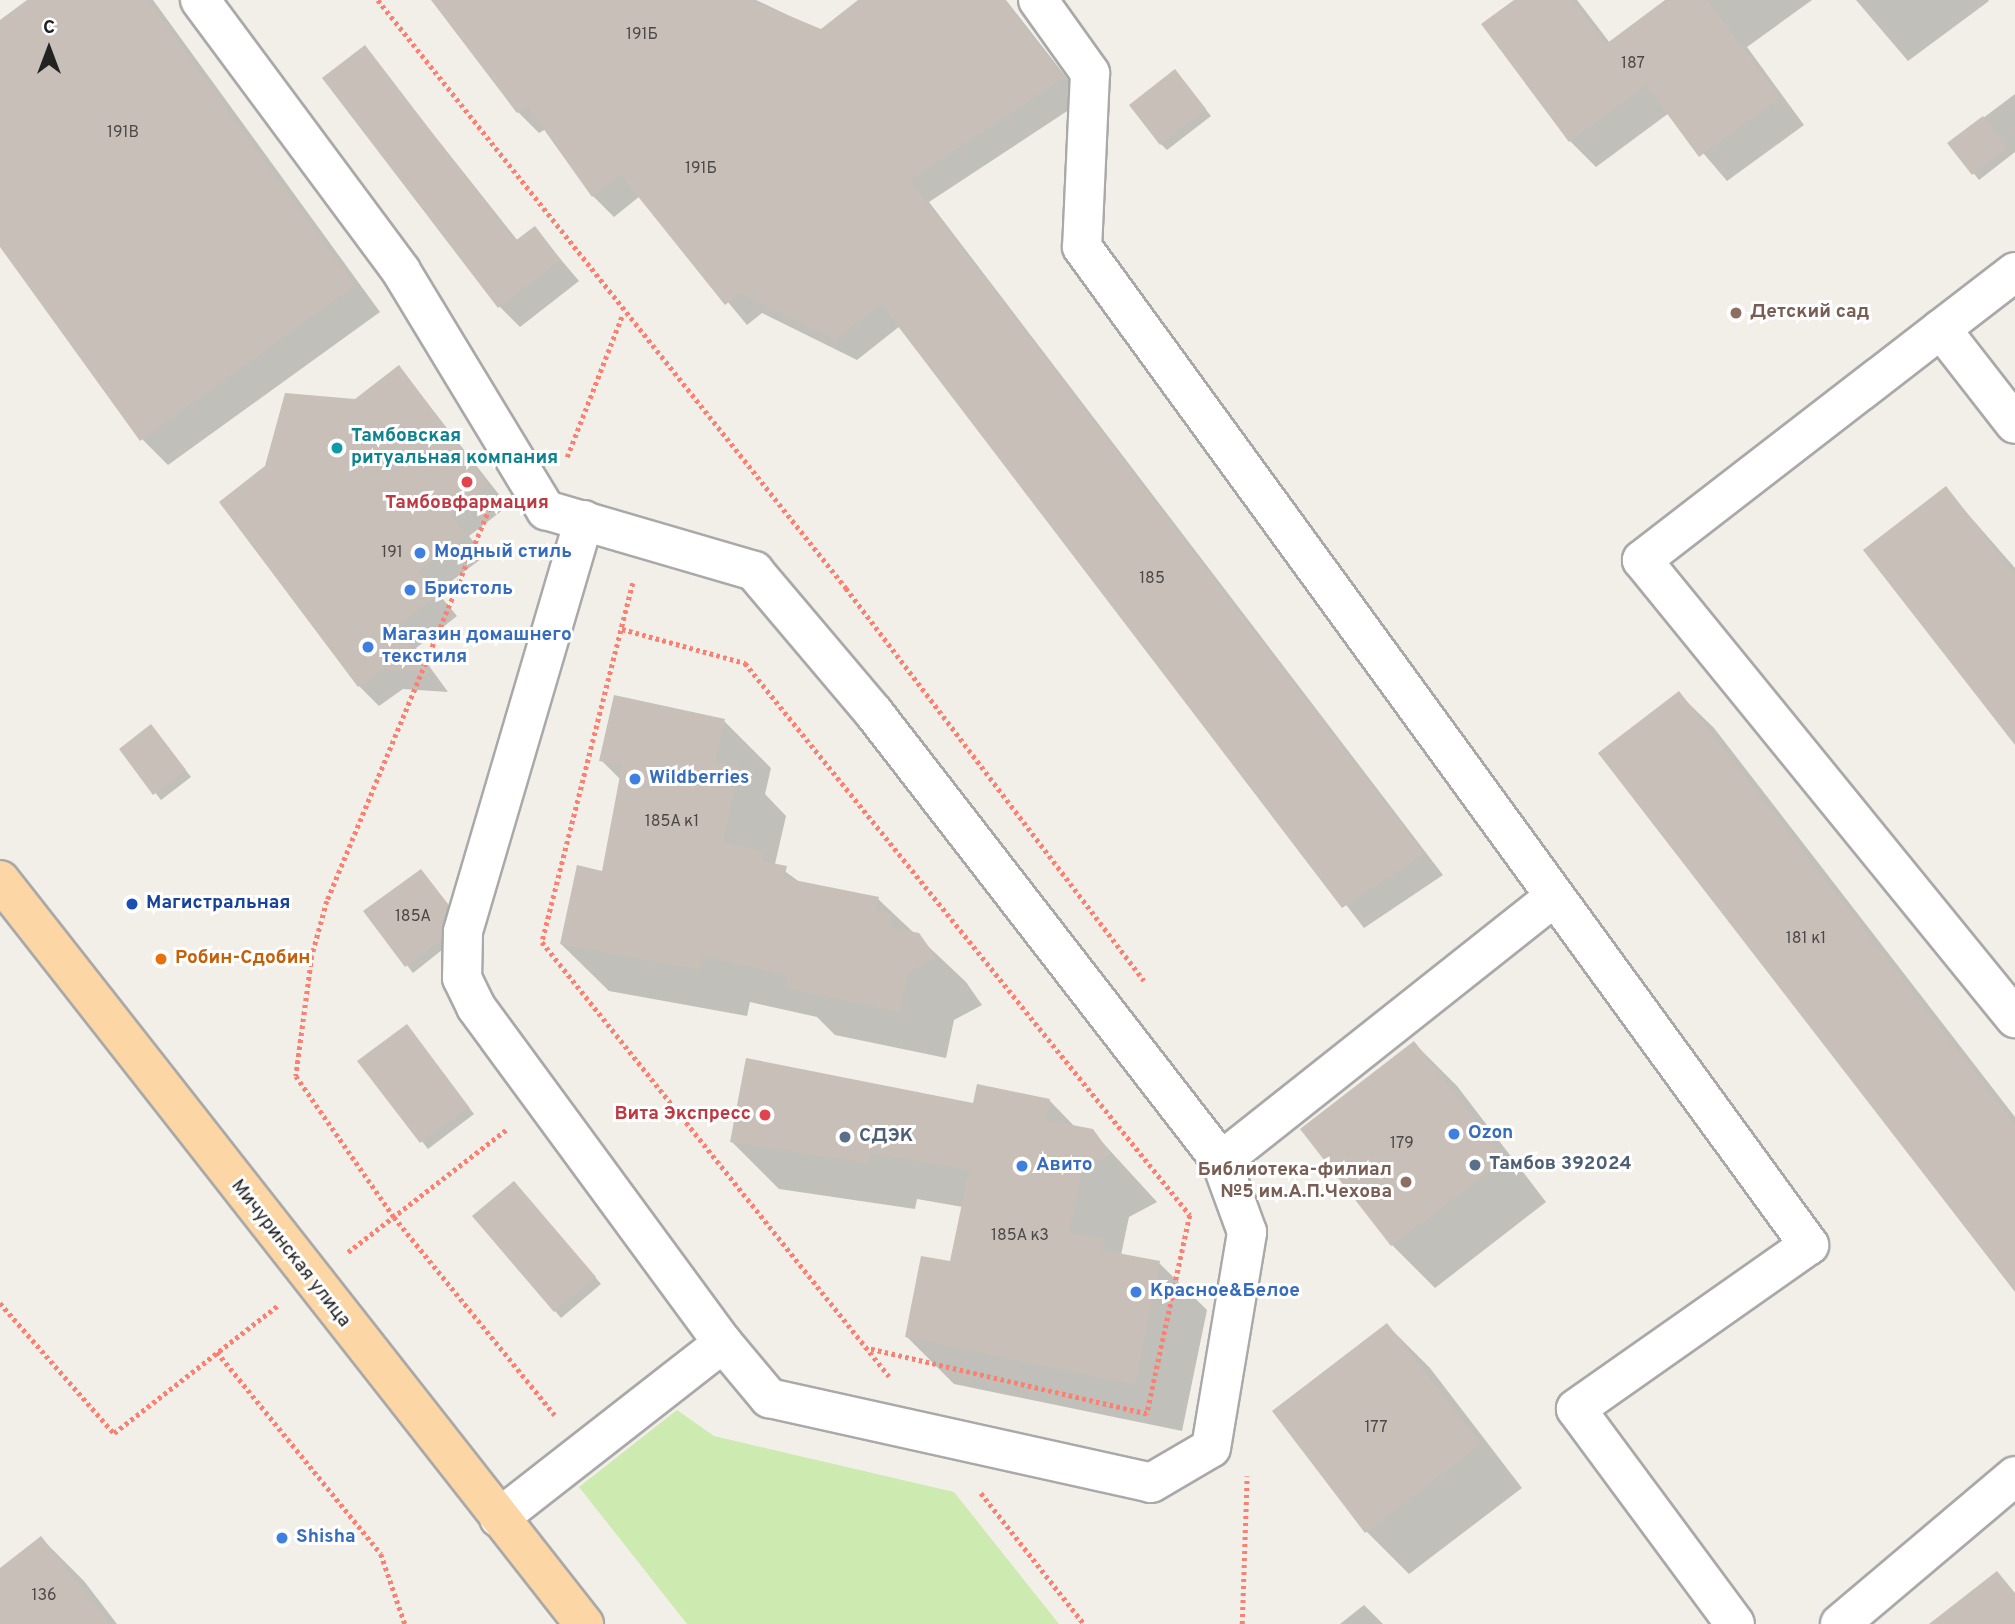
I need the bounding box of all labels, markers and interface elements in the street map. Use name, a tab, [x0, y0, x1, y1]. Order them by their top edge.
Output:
north arrow	[14, 14, 84, 84]
text: С	[43, 16, 55, 40]
house number: 191Б	[626, 25, 658, 45]
house number: 187	[1621, 54, 1645, 74]
house number: 191В	[107, 123, 139, 143]
house number: 191Б	[685, 159, 717, 179]
place label: Детский сад	[1750, 302, 1869, 324]
marker: Детский сад	[1728, 305, 1744, 321]
place label: Тамбовская ритуальная компания	[351, 426, 558, 470]
marker: Тамбовская ритуальная компания	[329, 440, 345, 456]
marker: Тамбовфармация	[459, 474, 475, 490]
place label: Тамбовфармация	[385, 493, 549, 515]
place label: Модный стиль	[434, 542, 572, 564]
house number: 191	[381, 543, 403, 563]
marker: Модный стиль	[412, 545, 428, 561]
house number: 185	[1139, 569, 1165, 589]
place label: Бристоль	[424, 579, 513, 601]
marker: Бристоль	[402, 582, 418, 598]
place label: Магазин домашнего текстиля	[382, 625, 572, 669]
marker: Магазин домашнего текстиля	[360, 639, 376, 655]
place label: Wildberries	[649, 768, 749, 790]
marker: Wildberries	[627, 771, 643, 787]
house number: 185А к1	[644, 812, 700, 832]
place label: Магистральная	[146, 893, 291, 915]
marker: Магистральная	[124, 896, 140, 912]
house number: 185А	[395, 907, 431, 927]
house number: 181 к1	[1786, 929, 1826, 949]
place label: Робин-Сдобин	[175, 948, 310, 970]
marker: Робин-Сдобин	[153, 951, 169, 967]
place label: Вита Экспресс	[614, 1104, 751, 1126]
marker: Вита Экспресс	[757, 1107, 773, 1123]
place label: Ozon	[1468, 1123, 1513, 1145]
place label: СДЭК	[859, 1126, 913, 1148]
marker: Ozon	[1446, 1126, 1462, 1142]
marker: СДЭК	[837, 1129, 853, 1145]
house number: 179	[1390, 1134, 1414, 1154]
place label: Тамбов 392024	[1489, 1154, 1632, 1176]
place label: Авито	[1036, 1155, 1092, 1177]
marker: Тамбов 392024	[1467, 1157, 1483, 1173]
marker: Авито	[1014, 1158, 1030, 1174]
place label: Библиотека-филиал №5 им.А.П.Чехова	[1198, 1160, 1392, 1204]
marker: Библиотека-филиал №5 им.А.П.Чехова	[1398, 1174, 1414, 1190]
street label: Мичуринская улица	[225, 1176, 355, 1332]
house number: 185А к3	[991, 1226, 1049, 1246]
place label: Красное&Белое	[1150, 1281, 1300, 1303]
marker: Красное&Белое	[1128, 1284, 1144, 1300]
house number: 177	[1364, 1418, 1388, 1438]
place label: Shisha	[296, 1527, 355, 1549]
marker: Shisha	[274, 1530, 290, 1546]
house number: 136	[31, 1586, 57, 1606]

